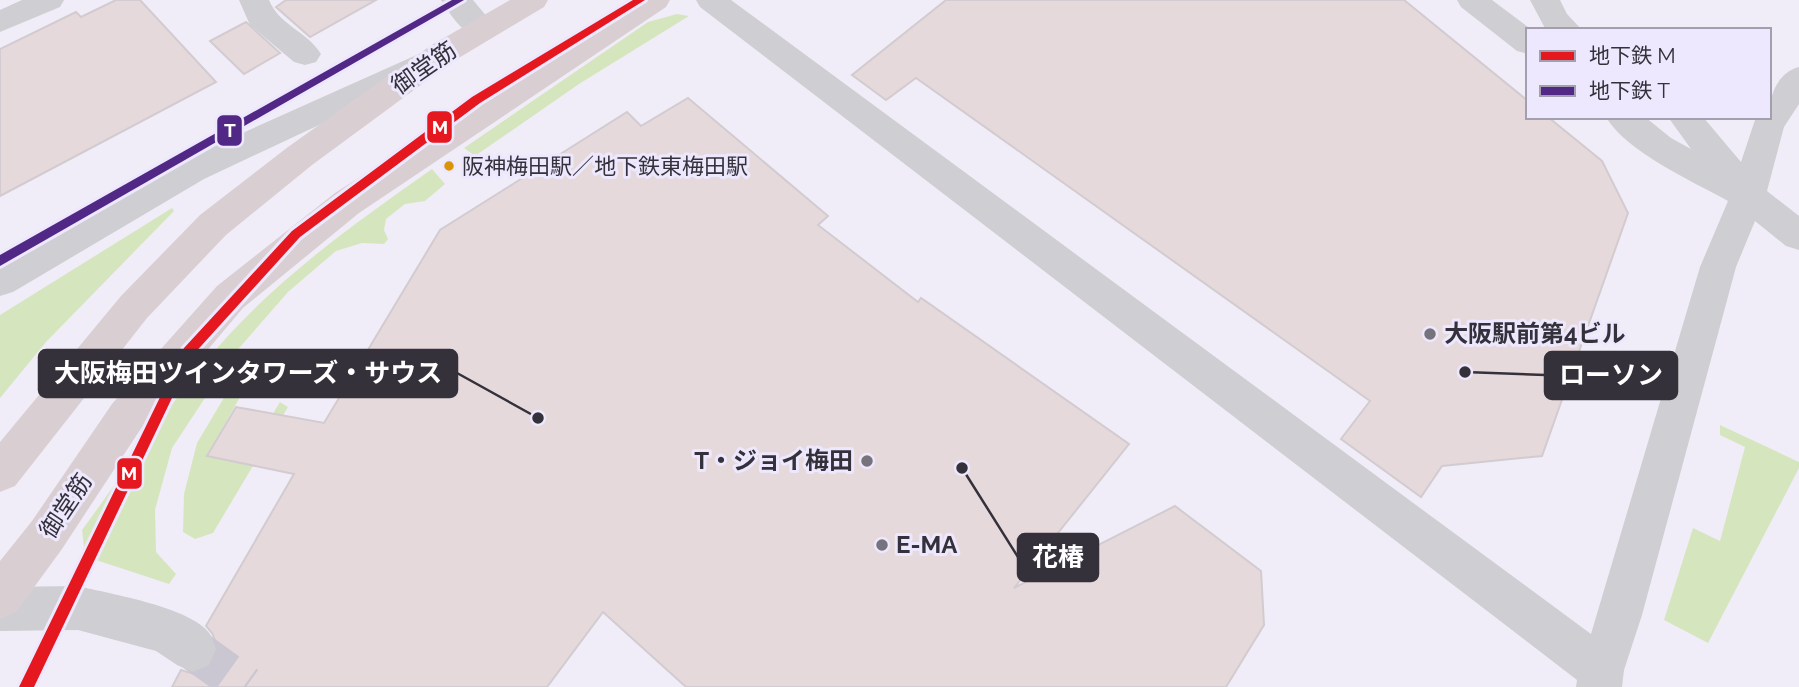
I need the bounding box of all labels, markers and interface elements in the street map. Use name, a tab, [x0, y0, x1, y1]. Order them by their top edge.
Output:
legend	[1526, 28, 1771, 119]
street label: 御堂筋	[386, 35, 462, 100]
text: 地下鉄 M	[1589, 43, 1676, 68]
text: 地下鉄 T	[1589, 78, 1670, 103]
line badge: M	[426, 110, 453, 144]
line badge: T	[216, 114, 243, 147]
text: M	[432, 116, 448, 138]
text: T	[224, 119, 236, 141]
place label: 阪神梅田駅／地下鉄東梅田駅	[462, 153, 748, 179]
marker: 阪神梅田駅／地下鉄東梅田駅	[442, 159, 456, 173]
place label: 大阪駅前第4ビル	[1444, 319, 1626, 348]
marker: 大阪駅前第4ビル	[1422, 326, 1438, 342]
callout: 大阪梅田ツインタワーズ・サウス	[39, 350, 457, 397]
callout: ローソン	[1545, 352, 1677, 399]
text: 大阪梅田ツインタワーズ・サウス	[54, 358, 442, 388]
text: ローソン	[1559, 360, 1663, 390]
place label: T・ジョイ梅田	[694, 446, 853, 475]
marker: T・ジョイ梅田	[859, 453, 875, 469]
line badge: M	[116, 457, 143, 490]
text: M	[121, 462, 137, 484]
street label: 御堂筋	[33, 468, 98, 544]
place label: E-MA	[896, 530, 958, 559]
callout: 花椿	[1018, 534, 1098, 581]
marker: E-MA	[874, 537, 890, 553]
text: 花椿	[1032, 542, 1084, 572]

